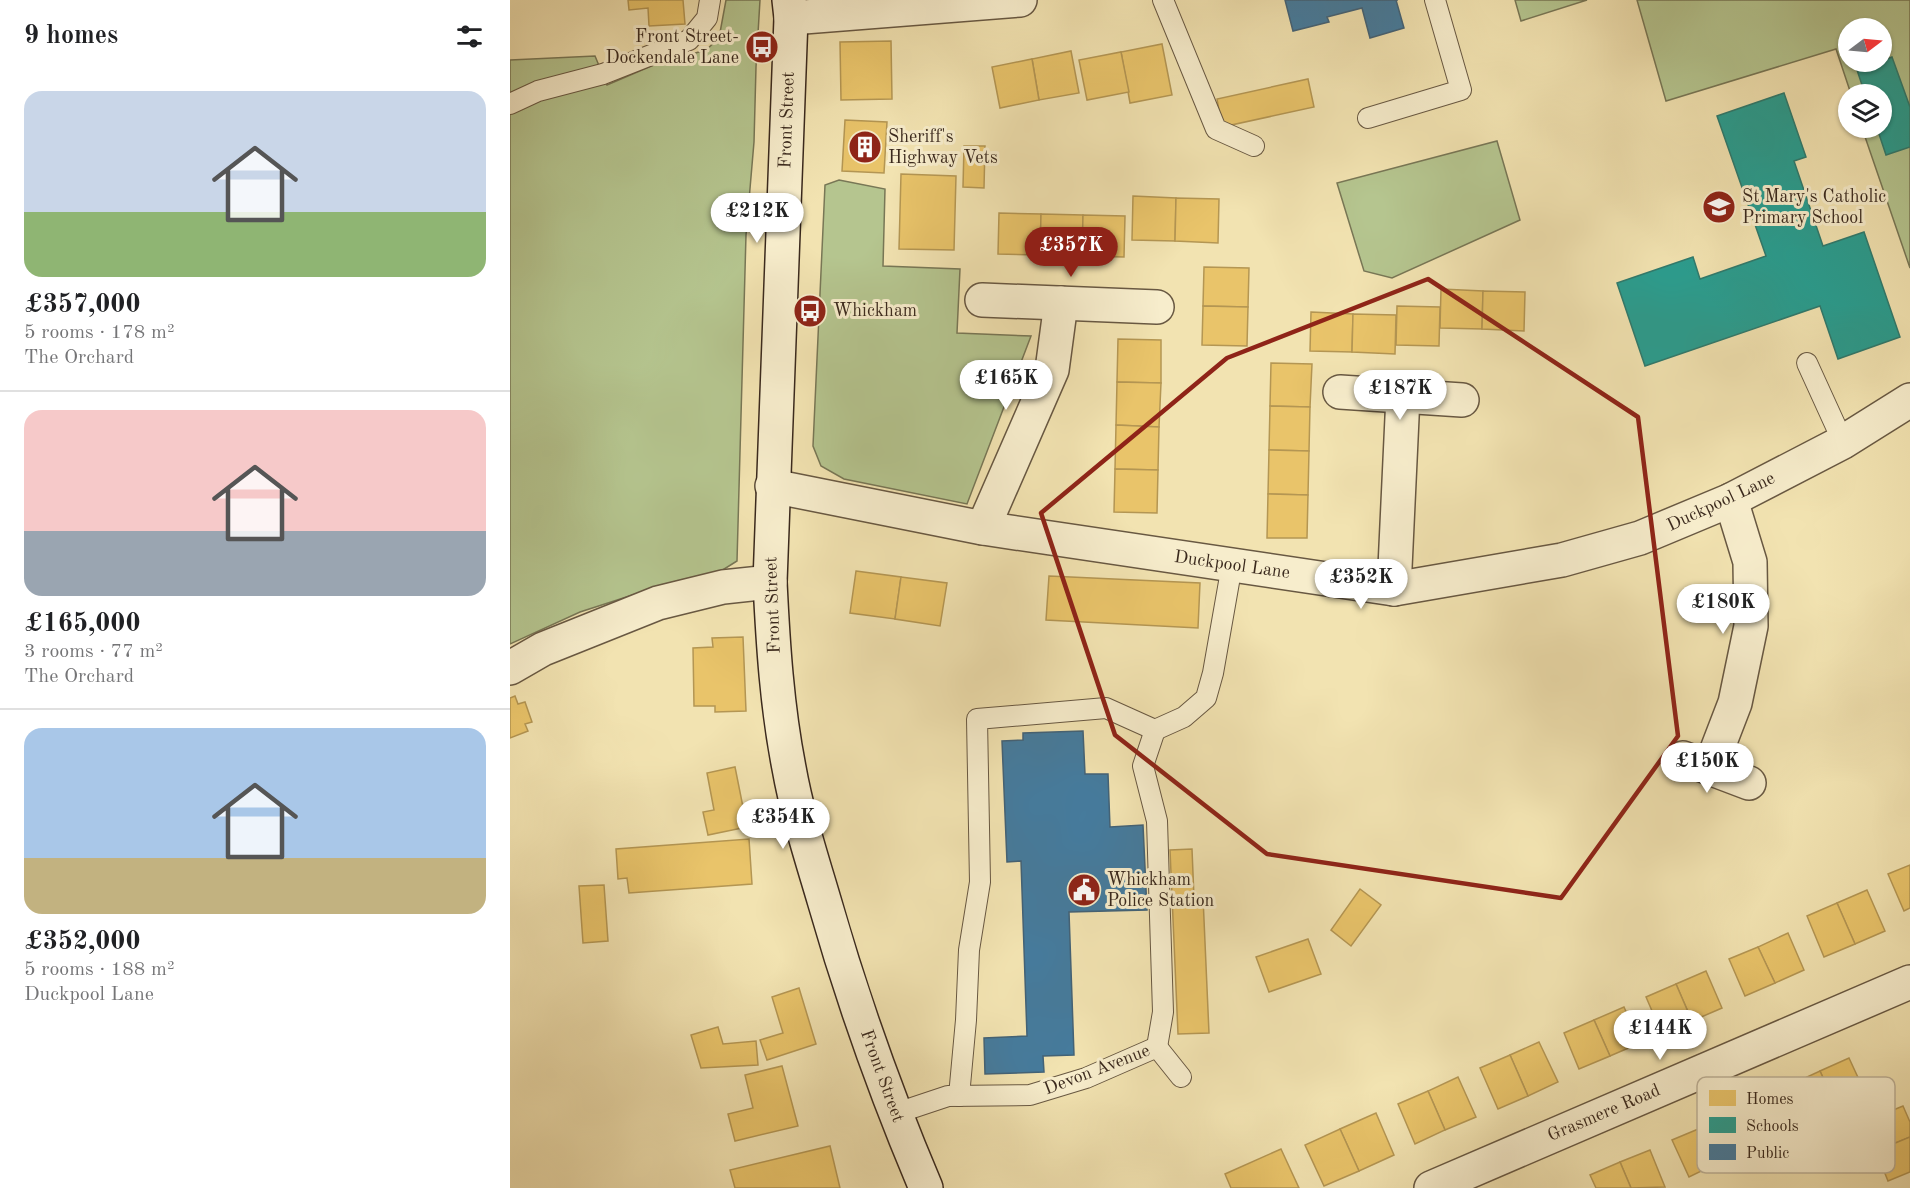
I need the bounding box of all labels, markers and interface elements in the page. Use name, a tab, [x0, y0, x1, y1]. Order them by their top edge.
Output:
north arrow	[1838, 18, 1892, 72]
map controls	[1838, 18, 1892, 138]
icon: filters	[453, 20, 486, 53]
text: 9 homes	[24, 23, 118, 49]
place label: Front Street- Dockendale Lane	[605, 28, 739, 67]
bus stop icon: Front Street- Dockendale Lane	[744, 29, 780, 65]
street label: Front Street	[776, 71, 798, 169]
button: layers	[1838, 84, 1892, 138]
place label: Sheriff's Highway Vets	[888, 128, 998, 167]
building icon: Sheriff's Highway Vets	[847, 129, 883, 165]
icon: home	[201, 130, 309, 238]
place label: St Mary's Catholic Primary School	[1742, 188, 1886, 227]
school or university icon: St Mary's Catholic Primary School	[1701, 189, 1737, 225]
pin: £212K	[715, 193, 799, 244]
text: £212K	[725, 202, 789, 222]
pin: £357K	[1029, 227, 1113, 278]
text: £357K	[1039, 236, 1103, 256]
text: £357,000	[24, 292, 140, 318]
bus stop icon: Whickham	[792, 293, 828, 329]
place label: Whickham	[833, 302, 917, 320]
text: 5 rooms · 178 m²	[24, 323, 174, 343]
text: The Orchard	[24, 348, 134, 368]
pin: £165K	[964, 360, 1048, 411]
text: £165K	[974, 369, 1038, 389]
pin: £187K	[1358, 370, 1442, 421]
text: £187K	[1368, 379, 1432, 399]
icon: home	[201, 449, 309, 557]
street label: Duckpool Lane	[1664, 469, 1778, 535]
street label: Duckpool Lane	[1173, 548, 1291, 582]
street label: Front Street	[762, 556, 784, 654]
pin: £352K	[1319, 559, 1403, 610]
text: £352K	[1329, 568, 1393, 588]
pin: £180K	[1681, 584, 1765, 635]
text: £180K	[1691, 593, 1755, 613]
text: £165,000	[24, 611, 140, 637]
text: 3 rooms · 77 m²	[24, 642, 163, 662]
text: The Orchard	[24, 667, 134, 687]
pin: £150K	[1665, 743, 1749, 794]
text: £150K	[1675, 752, 1739, 772]
icon: home	[201, 767, 309, 875]
pin: £354K	[741, 799, 825, 850]
text: £354K	[751, 808, 815, 828]
place label: Whickham Police Station	[1107, 871, 1215, 910]
public building icon: Whickham Police Station	[1066, 872, 1102, 908]
text: £352,000	[24, 929, 140, 955]
text: 5 rooms · 188 m²	[24, 960, 174, 980]
text: Duckpool Lane	[24, 985, 154, 1005]
pin: £144K	[1618, 1010, 1702, 1061]
text: £144K	[1628, 1019, 1692, 1039]
street label: Front Street	[857, 1027, 907, 1125]
street label: Devon Avenue	[1042, 1042, 1152, 1098]
legend	[1697, 1077, 1895, 1173]
street label: Grasmere Road	[1545, 1081, 1663, 1145]
text: Homes	[1746, 1092, 1794, 1108]
text: Schools	[1746, 1119, 1799, 1135]
text: Public	[1746, 1146, 1789, 1162]

